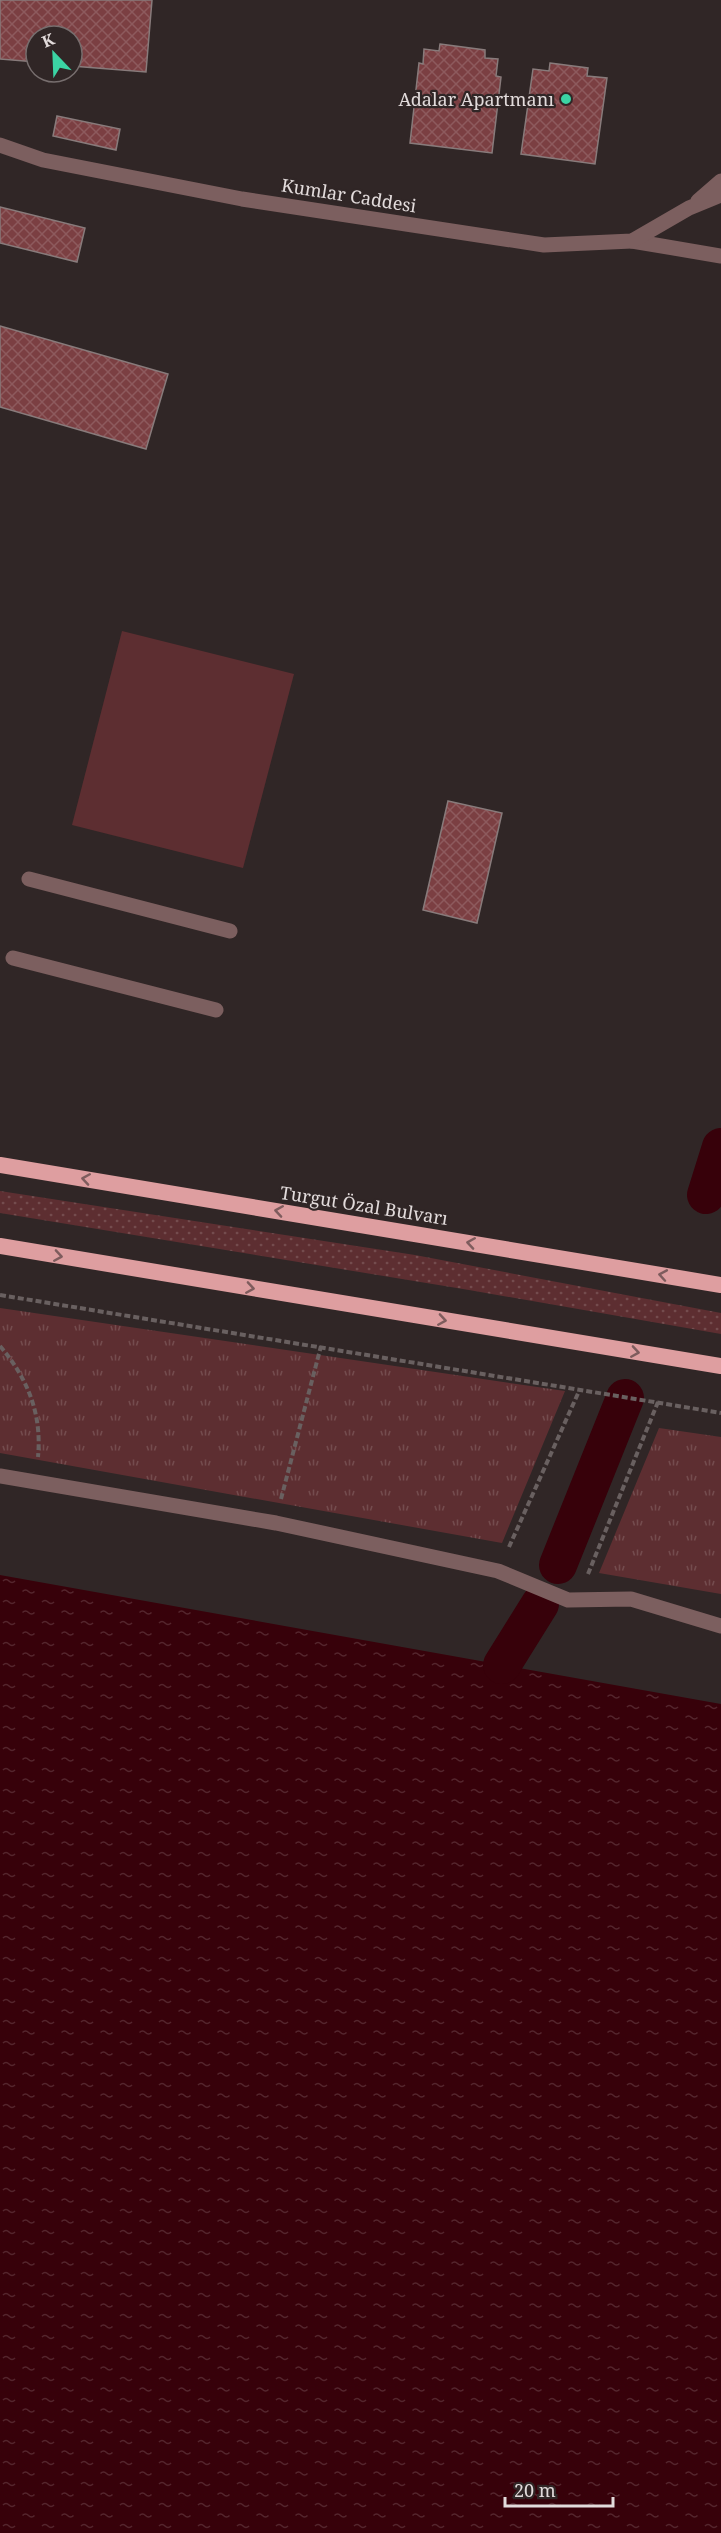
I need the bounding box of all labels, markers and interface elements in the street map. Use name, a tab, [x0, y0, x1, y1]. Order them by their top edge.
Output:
north arrow	[24, 24, 84, 84]
text: K	[38, 28, 58, 53]
place label: Adalar Apartmanı	[398, 87, 554, 111]
marker: Adalar Apartmanı	[559, 92, 573, 106]
street label: Kumlar Caddesi	[280, 172, 418, 218]
one-way arrow	[82, 1174, 91, 1186]
street label: Turgut Özal Bulvarı	[278, 1180, 450, 1230]
one-way arrow	[274, 1205, 284, 1218]
one-way arrow	[466, 1237, 476, 1249]
one-way arrow	[52, 1249, 62, 1262]
one-way arrow	[659, 1269, 669, 1282]
one-way arrow	[245, 1281, 255, 1294]
one-way arrow	[437, 1313, 447, 1326]
one-way arrow	[630, 1345, 639, 1357]
scale bar	[505, 2470, 613, 2508]
text: 20 m	[514, 2478, 556, 2502]

